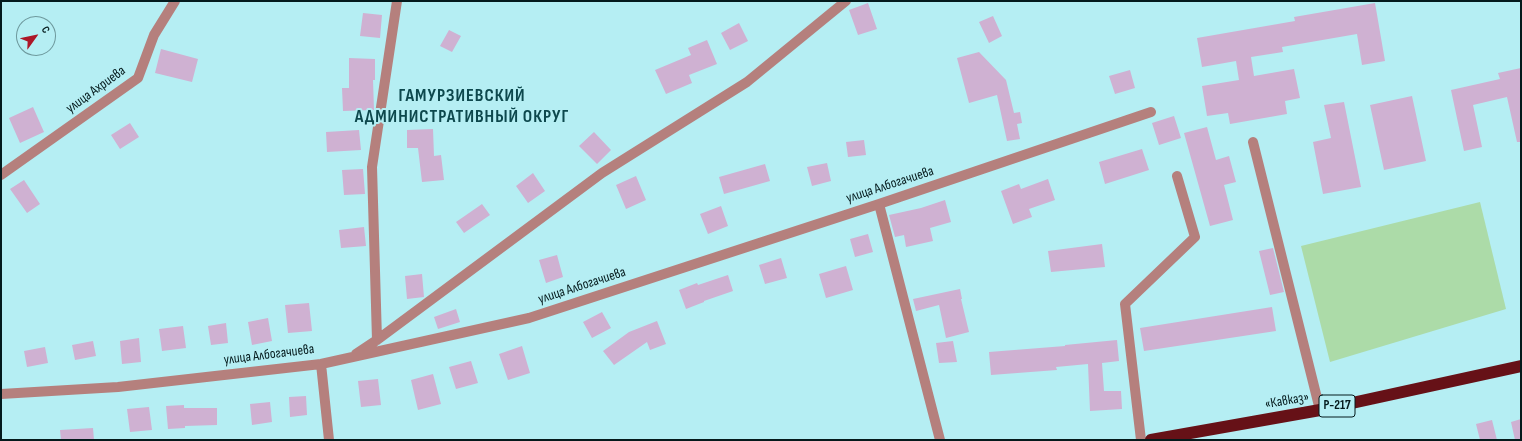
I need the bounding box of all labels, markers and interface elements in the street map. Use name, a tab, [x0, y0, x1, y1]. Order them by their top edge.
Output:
north arrow	[16, 16, 56, 56]
text: С	[39, 24, 53, 36]
street label: улица Ахриева	[63, 63, 129, 117]
district label: ГАМУРЗИЕВСКИЙ АДМИНИСТРАТИВНЫЙ ОКРУГ	[355, 85, 569, 128]
street label: улица Албогачиева	[844, 163, 936, 207]
street label: улица Албогачиева	[536, 264, 628, 308]
street label: улица Албогачиева	[223, 341, 315, 369]
street label: «Кавказ»	[1264, 389, 1310, 413]
road number: Р-217	[1319, 395, 1355, 417]

